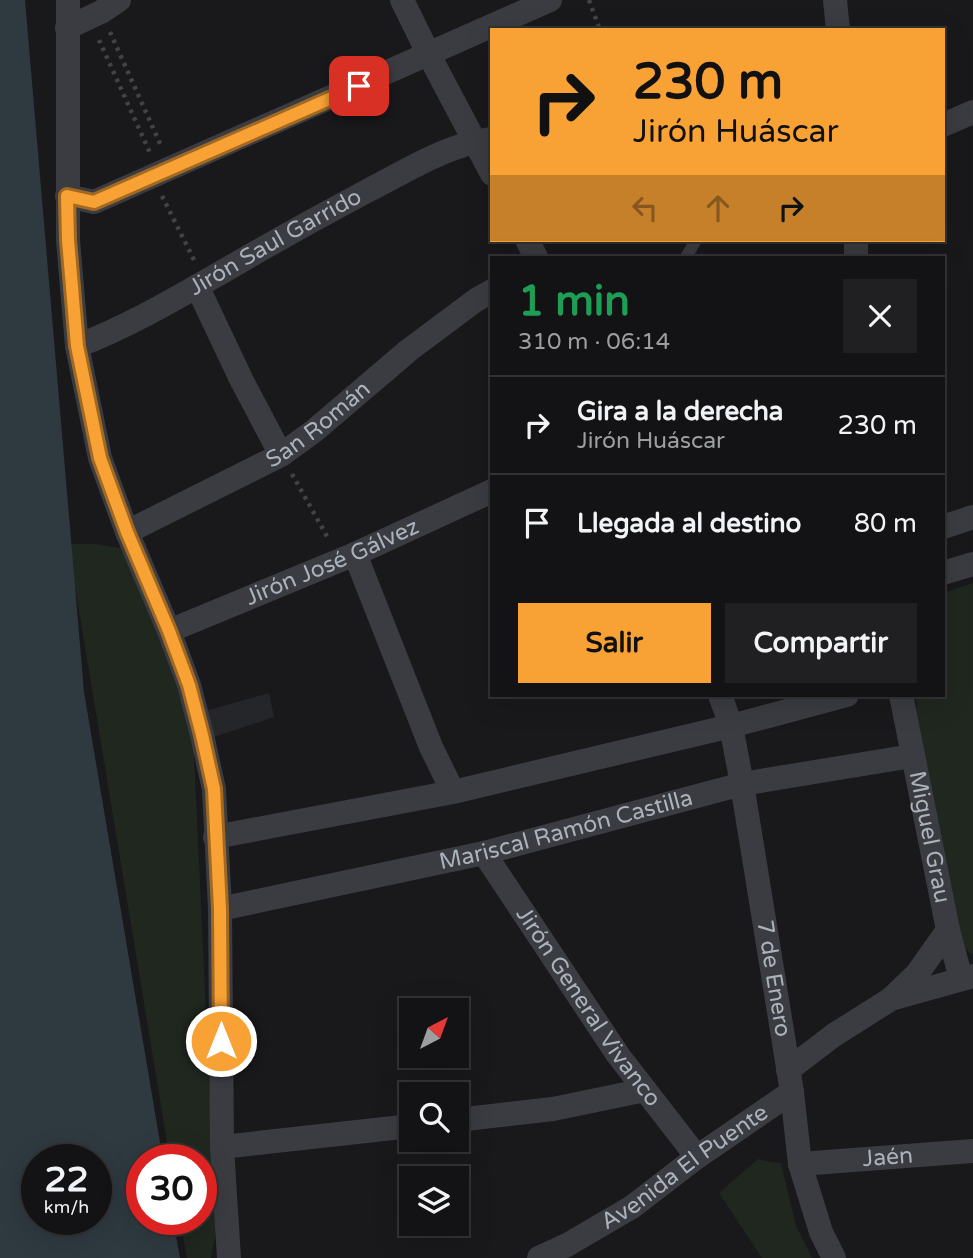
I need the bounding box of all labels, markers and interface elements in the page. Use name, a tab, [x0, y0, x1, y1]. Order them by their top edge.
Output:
text: 230 m	[633, 53, 783, 112]
pin	[329, 56, 389, 116]
icon: right	[518, 56, 609, 147]
icon: arrive	[340, 67, 378, 105]
text: Jirón Huáscar	[633, 113, 839, 151]
street label: Jirón Saul Garrido	[184, 183, 367, 302]
icon: left	[626, 189, 664, 227]
icon: ahead	[699, 189, 737, 227]
icon: right	[772, 189, 810, 227]
text: 1 min	[518, 276, 630, 327]
button: close	[843, 279, 917, 353]
text: 310 m · 06:14	[518, 328, 670, 356]
street label: San Román	[261, 375, 376, 474]
text: Gira a la derecha	[577, 396, 783, 427]
icon: right	[518, 406, 556, 444]
text: 230 m	[837, 410, 917, 441]
text: Jirón Huáscar	[577, 427, 725, 455]
icon: arrive	[518, 504, 556, 542]
text: Llegada al destino	[577, 508, 801, 539]
text: 80 m	[854, 508, 917, 539]
street label: Jirón José Gálvez	[241, 513, 423, 612]
button: Salir	[518, 603, 711, 683]
button: Compartir	[725, 603, 917, 683]
street label: Miguel Grau	[903, 769, 956, 906]
street label: Mariscal Ramón Castilla	[437, 784, 696, 876]
street label: Jirón General Vivanco	[510, 902, 667, 1112]
street label: 7 de Enero	[750, 918, 797, 1039]
north arrow	[399, 998, 469, 1068]
map controls	[399, 998, 469, 1236]
position arrow	[184, 1004, 258, 1078]
button: search	[399, 1082, 469, 1152]
street label: Avenida El Puente	[596, 1098, 774, 1236]
street label: Jaén	[861, 1142, 914, 1173]
speed limit sign: 30	[126, 1144, 217, 1235]
text: 22	[45, 1159, 88, 1201]
button: layers	[399, 1166, 469, 1236]
text: km/h	[44, 1196, 89, 1218]

